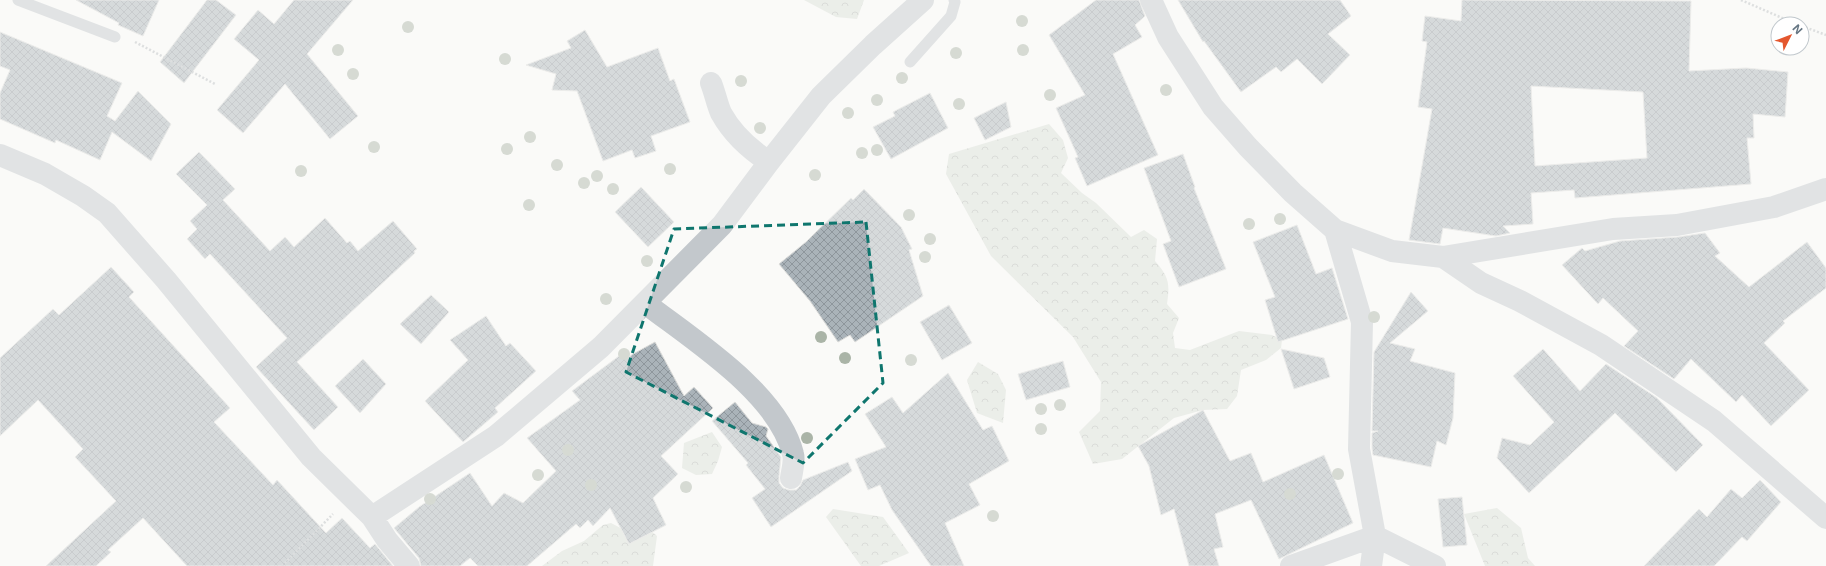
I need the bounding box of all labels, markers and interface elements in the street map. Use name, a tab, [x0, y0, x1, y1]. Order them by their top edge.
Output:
north arrow	[1770, 16, 1810, 56]
text: N	[1789, 22, 1805, 37]

